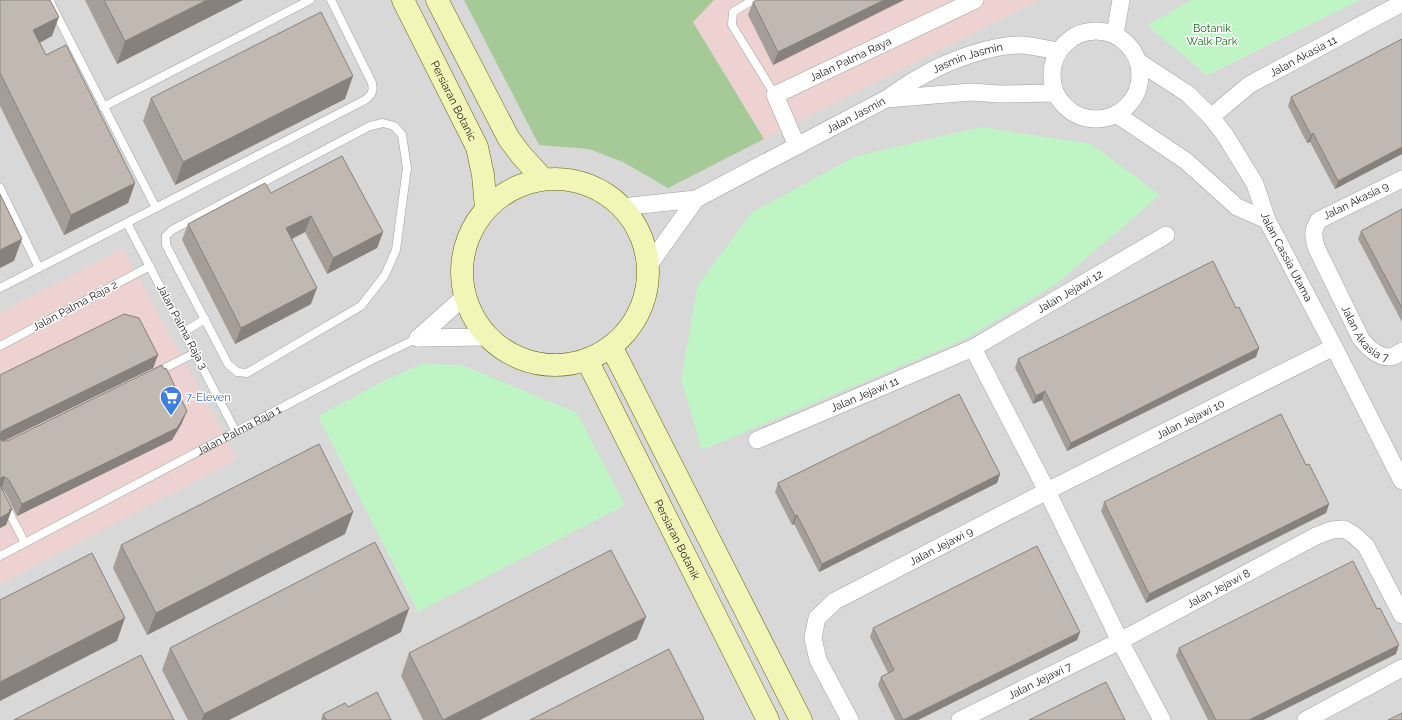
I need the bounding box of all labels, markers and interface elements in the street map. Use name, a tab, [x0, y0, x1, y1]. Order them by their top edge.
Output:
park label: Botanik Walk Park	[1186, 22, 1238, 48]
street label: Jalan Akasia 11	[1267, 33, 1339, 79]
street label: Jalan Palma Raya	[807, 34, 893, 84]
street label: Jasmin Jasmin	[930, 40, 1004, 76]
street label: Persiaran Botanic	[428, 59, 479, 143]
street label: Jalan Jasmin	[824, 94, 887, 136]
street label: Jalan Akasia 9	[1321, 180, 1391, 222]
street label: Jalan Cassia Utama	[1258, 211, 1315, 304]
street label: Jalan Jejawi 12	[1035, 267, 1105, 316]
street label: Jalan Palma Raja 2	[30, 278, 120, 334]
street label: Jalan Palma Raja 3	[154, 282, 210, 372]
street label: Jalan Akasia 7	[1339, 303, 1390, 364]
street label: Jalan Jejawi 11	[829, 374, 901, 414]
supermarket icon: 7-Eleven	[158, 384, 184, 417]
place label: 7-Eleven	[186, 391, 231, 404]
street label: Jalan Jejawi 10	[1154, 396, 1227, 442]
street label: Jalan Palma Raja 1	[195, 402, 283, 458]
street label: Persiaran Botanik	[652, 497, 703, 582]
street label: Jalan Jejawi 9	[907, 524, 975, 568]
street label: Jalan Jejawi 8	[1184, 566, 1252, 611]
street label: Jalan Jejawi 7	[1006, 659, 1074, 702]

